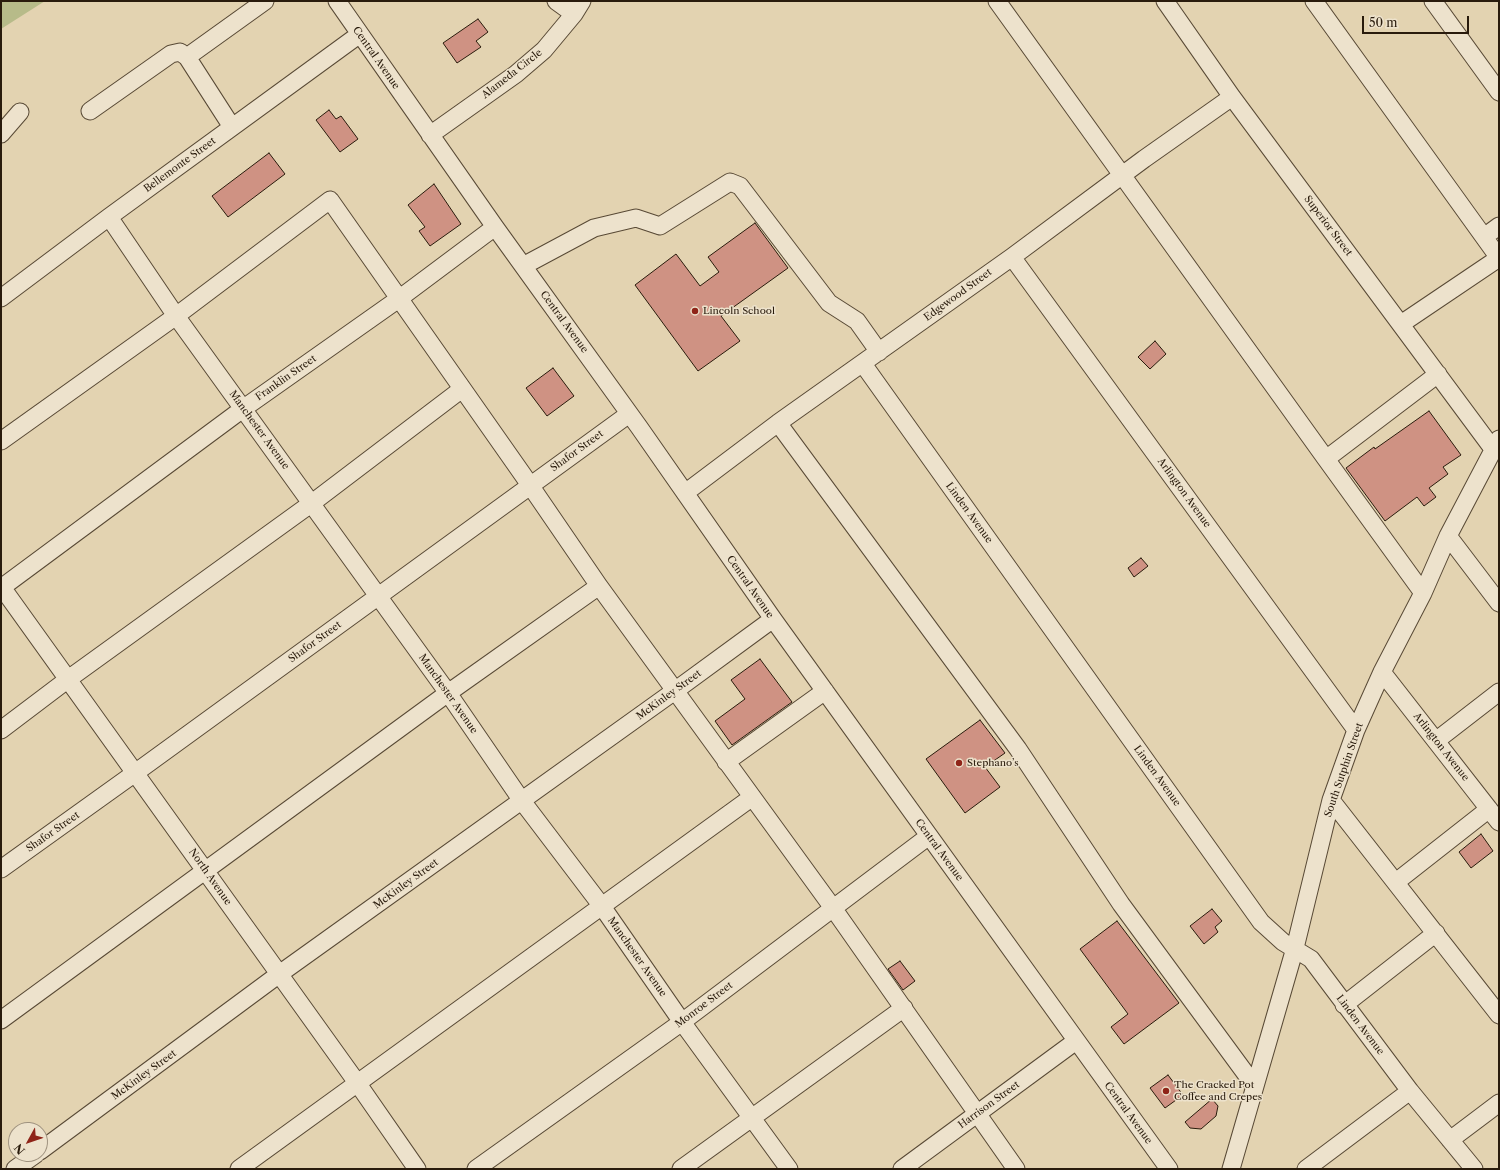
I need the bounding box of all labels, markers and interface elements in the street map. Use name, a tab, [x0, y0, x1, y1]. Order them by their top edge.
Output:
scale bar	[1364, 8, 1471, 34]
text: 50 m	[1369, 15, 1398, 30]
street label: Central Avenue	[350, 24, 402, 92]
street label: Alameda Circle	[479, 47, 545, 101]
street label: Bellemonte Street	[142, 135, 218, 195]
street label: Superior Street	[1301, 193, 1355, 259]
street label: Edgewood Street	[922, 266, 994, 324]
street label: Central Avenue	[537, 289, 591, 355]
place label: Lincoln School	[703, 305, 775, 317]
marker: Lincoln School	[690, 306, 700, 316]
street label: Franklin Street	[253, 353, 319, 403]
street label: Manchester Avenue	[226, 388, 292, 472]
street label: Shafor Street	[548, 428, 606, 474]
street label: Arlington Avenue	[1155, 456, 1213, 530]
street label: Linden Avenue	[943, 480, 995, 546]
street label: Central Avenue	[724, 553, 776, 621]
street label: Shafor Street	[286, 619, 344, 665]
street label: Manchester Avenue	[416, 652, 480, 736]
street label: McKinley Street	[634, 667, 704, 723]
street label: Arlington Avenue	[1411, 710, 1471, 784]
street label: South Sutphin Street	[1322, 721, 1366, 819]
street label: Linden Avenue	[1131, 743, 1183, 809]
place label: Stephano’s	[967, 757, 1019, 769]
marker: Stephano’s	[954, 758, 964, 768]
street label: Shafor Street	[24, 809, 82, 855]
street label: Central Avenue	[912, 817, 966, 883]
street label: North Avenue	[186, 846, 234, 908]
street label: McKinley Street	[371, 856, 441, 912]
street label: Manchester Avenue	[605, 915, 669, 999]
street label: Monroe Street	[673, 979, 735, 1031]
street label: Linden Avenue	[1334, 993, 1386, 1057]
street label: McKinley Street	[109, 1047, 179, 1103]
street label: Harrison Street	[956, 1079, 1022, 1131]
place label: The Cracked Pot Coffee and Crepes	[1174, 1079, 1262, 1102]
street label: Central Avenue	[1101, 1080, 1155, 1146]
marker: The Cracked Pot Coffee and Crepes	[1161, 1086, 1171, 1096]
north arrow	[8, 1122, 48, 1162]
text: N	[11, 1141, 28, 1157]

